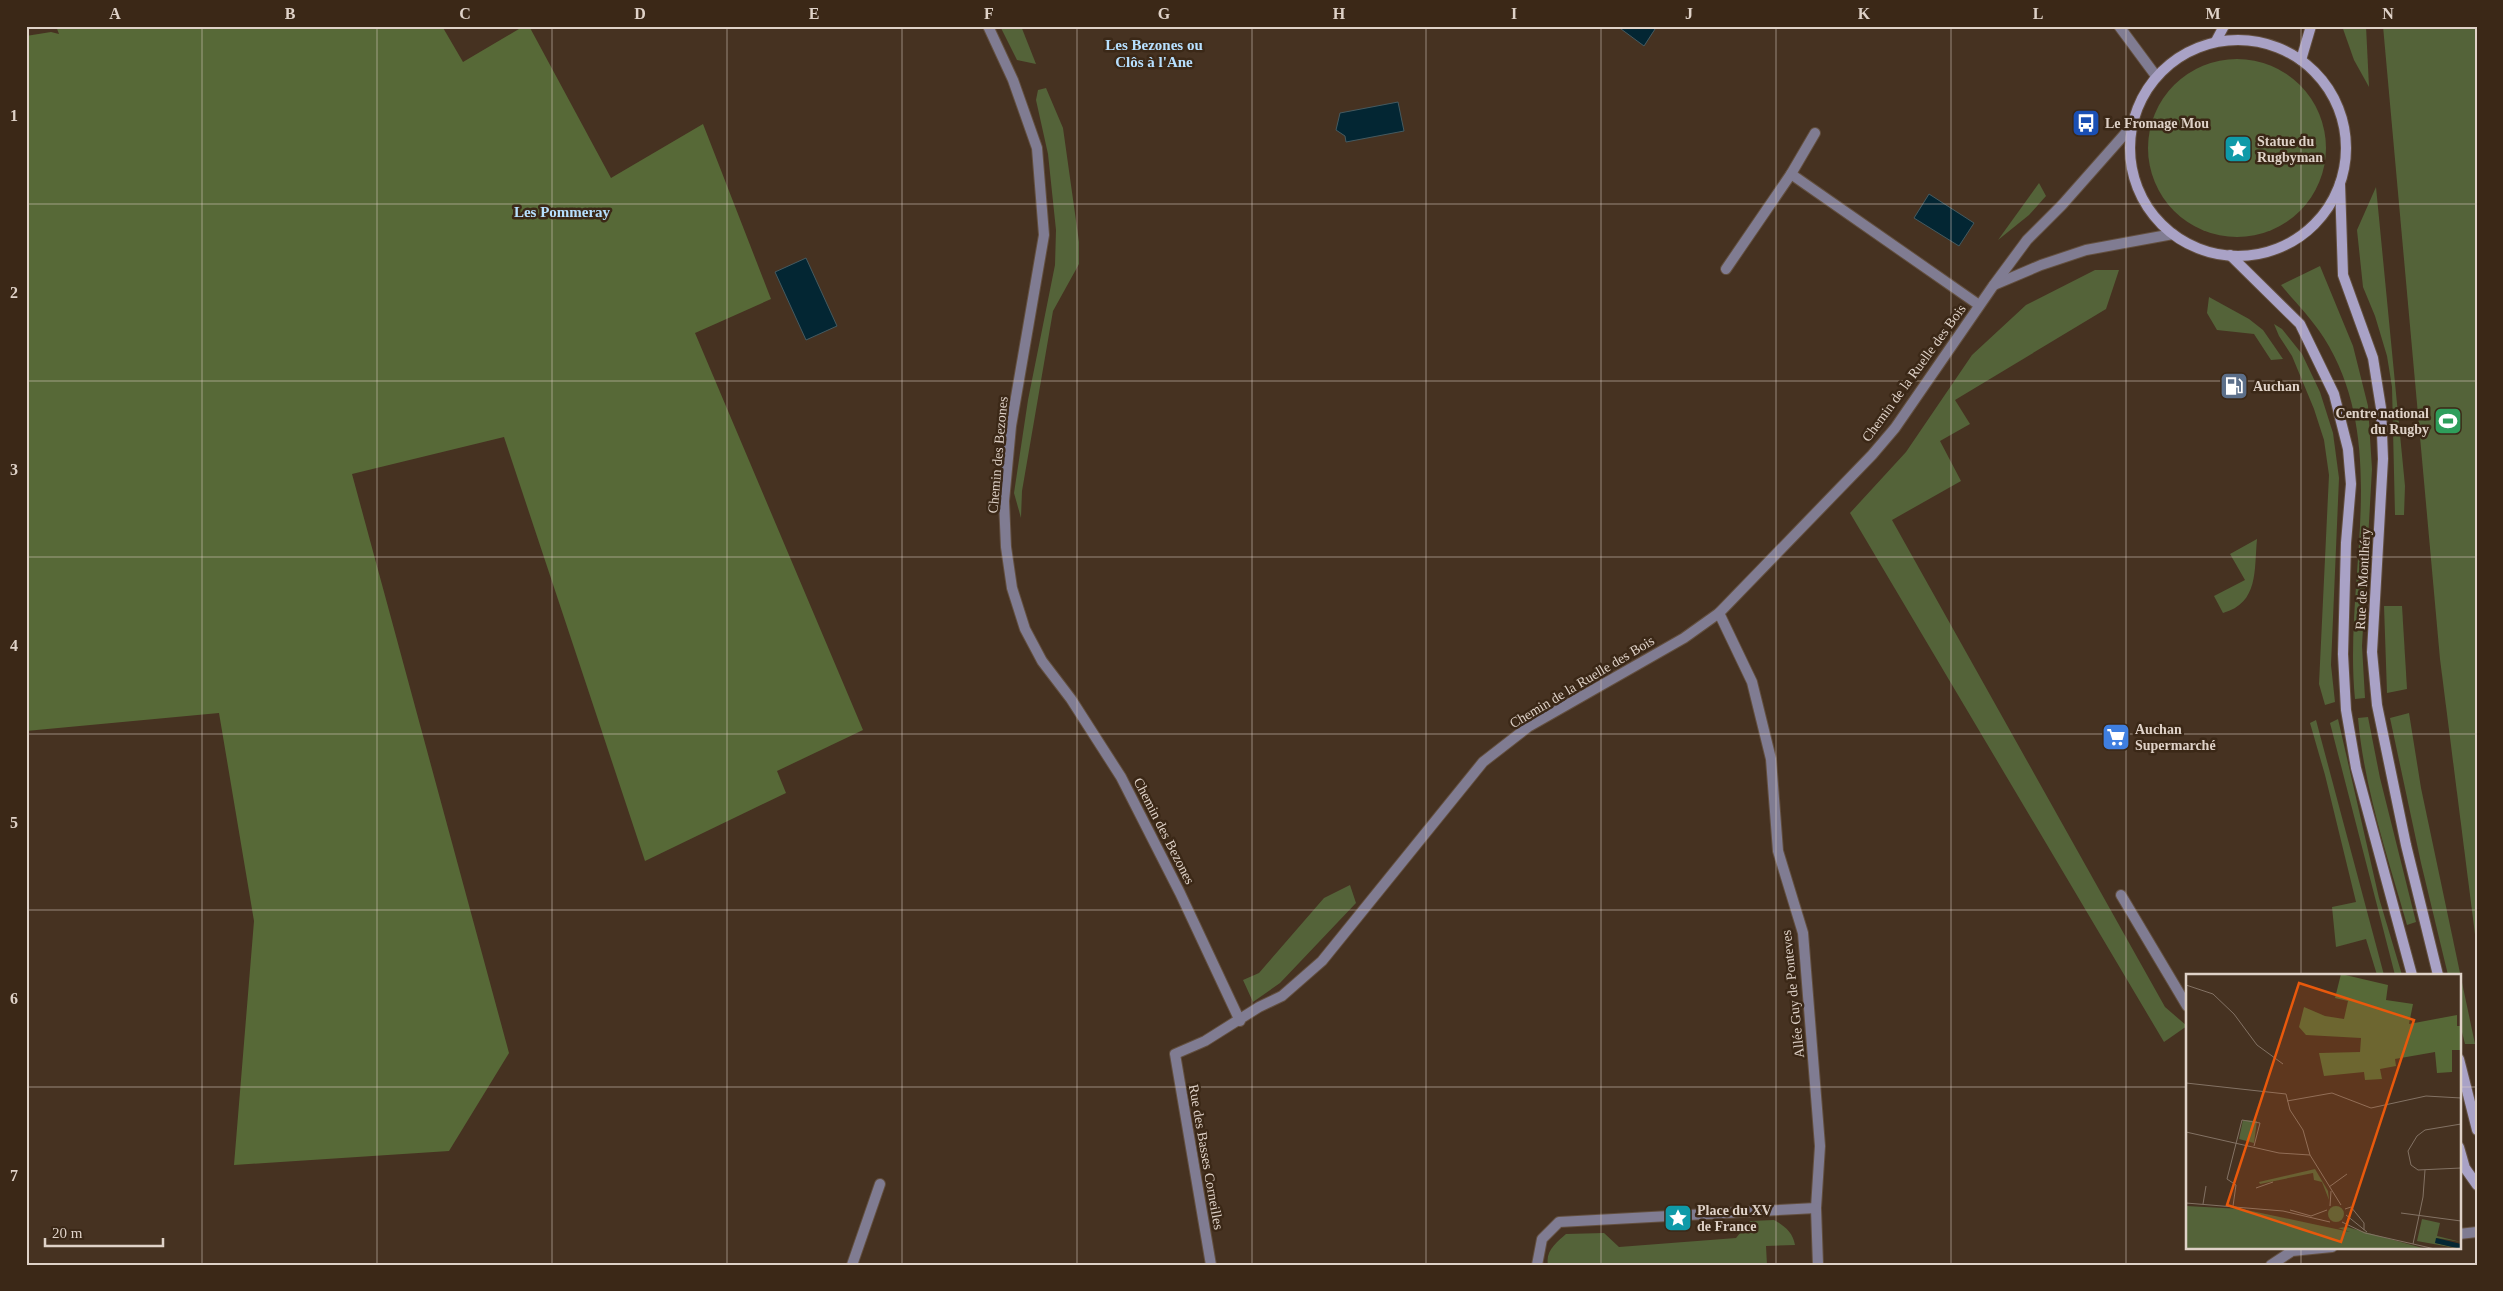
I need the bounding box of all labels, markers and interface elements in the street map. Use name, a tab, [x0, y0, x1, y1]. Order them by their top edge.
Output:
text: A	[109, 5, 121, 22]
text: B	[285, 5, 296, 22]
text: C	[459, 5, 471, 22]
text: D	[634, 5, 646, 22]
text: E	[809, 5, 819, 22]
text: F	[984, 5, 994, 22]
text: G	[1158, 5, 1171, 22]
text: H	[1333, 5, 1346, 22]
text: I	[1511, 5, 1517, 22]
text: J	[1685, 5, 1693, 22]
text: K	[1858, 5, 1871, 22]
text: L	[2033, 5, 2043, 22]
text: M	[2205, 5, 2221, 22]
text: N	[2382, 5, 2394, 22]
district label: Les Bezones ou Clôs à l'Ane	[1105, 37, 1203, 70]
text: 1	[10, 107, 18, 124]
bus stop icon: Le Fromage Mou	[2071, 108, 2101, 138]
place label: Le Fromage Mou	[2105, 116, 2209, 131]
place icon: Statue du Rugbyman	[2223, 134, 2253, 164]
place label: Statue du Rugbyman	[2257, 134, 2323, 165]
district label: Les Pommeray	[514, 204, 611, 220]
text: 2	[10, 284, 18, 301]
street label: Chemin de la Ruelle des Bois	[1859, 301, 1969, 445]
fuel station icon: Auchan	[2219, 371, 2249, 401]
place label: Auchan	[2253, 379, 2300, 394]
street label: Chemin des Bezones	[985, 396, 1011, 514]
place label: Centre national du Rugby	[2336, 406, 2429, 437]
sports icon: Centre national du Rugby	[2433, 406, 2463, 436]
text: 3	[10, 461, 18, 478]
street label: Rue de Montlhéry	[2353, 528, 2373, 630]
street label: Chemin de la Ruelle des Bois	[1507, 633, 1657, 731]
text: 4	[10, 637, 18, 654]
supermarket icon: Auchan Supermarché	[2101, 722, 2131, 752]
place label: Auchan Supermarché	[2135, 722, 2216, 753]
street label: Chemin des Bezones	[1131, 775, 1197, 887]
text: 5	[10, 814, 18, 831]
street label: Allée Guy de Ponteves	[1779, 929, 1807, 1059]
inset map	[2186, 974, 2460, 1248]
text: 6	[10, 990, 18, 1007]
street label: Rue des Basses Corneilles	[1186, 1083, 1226, 1231]
text: 7	[10, 1167, 18, 1184]
place icon: Place du XV de France	[1663, 1203, 1693, 1233]
place label: Place du XV de France	[1697, 1203, 1772, 1234]
scale bar	[45, 1216, 162, 1248]
text: 20 m	[52, 1225, 83, 1241]

